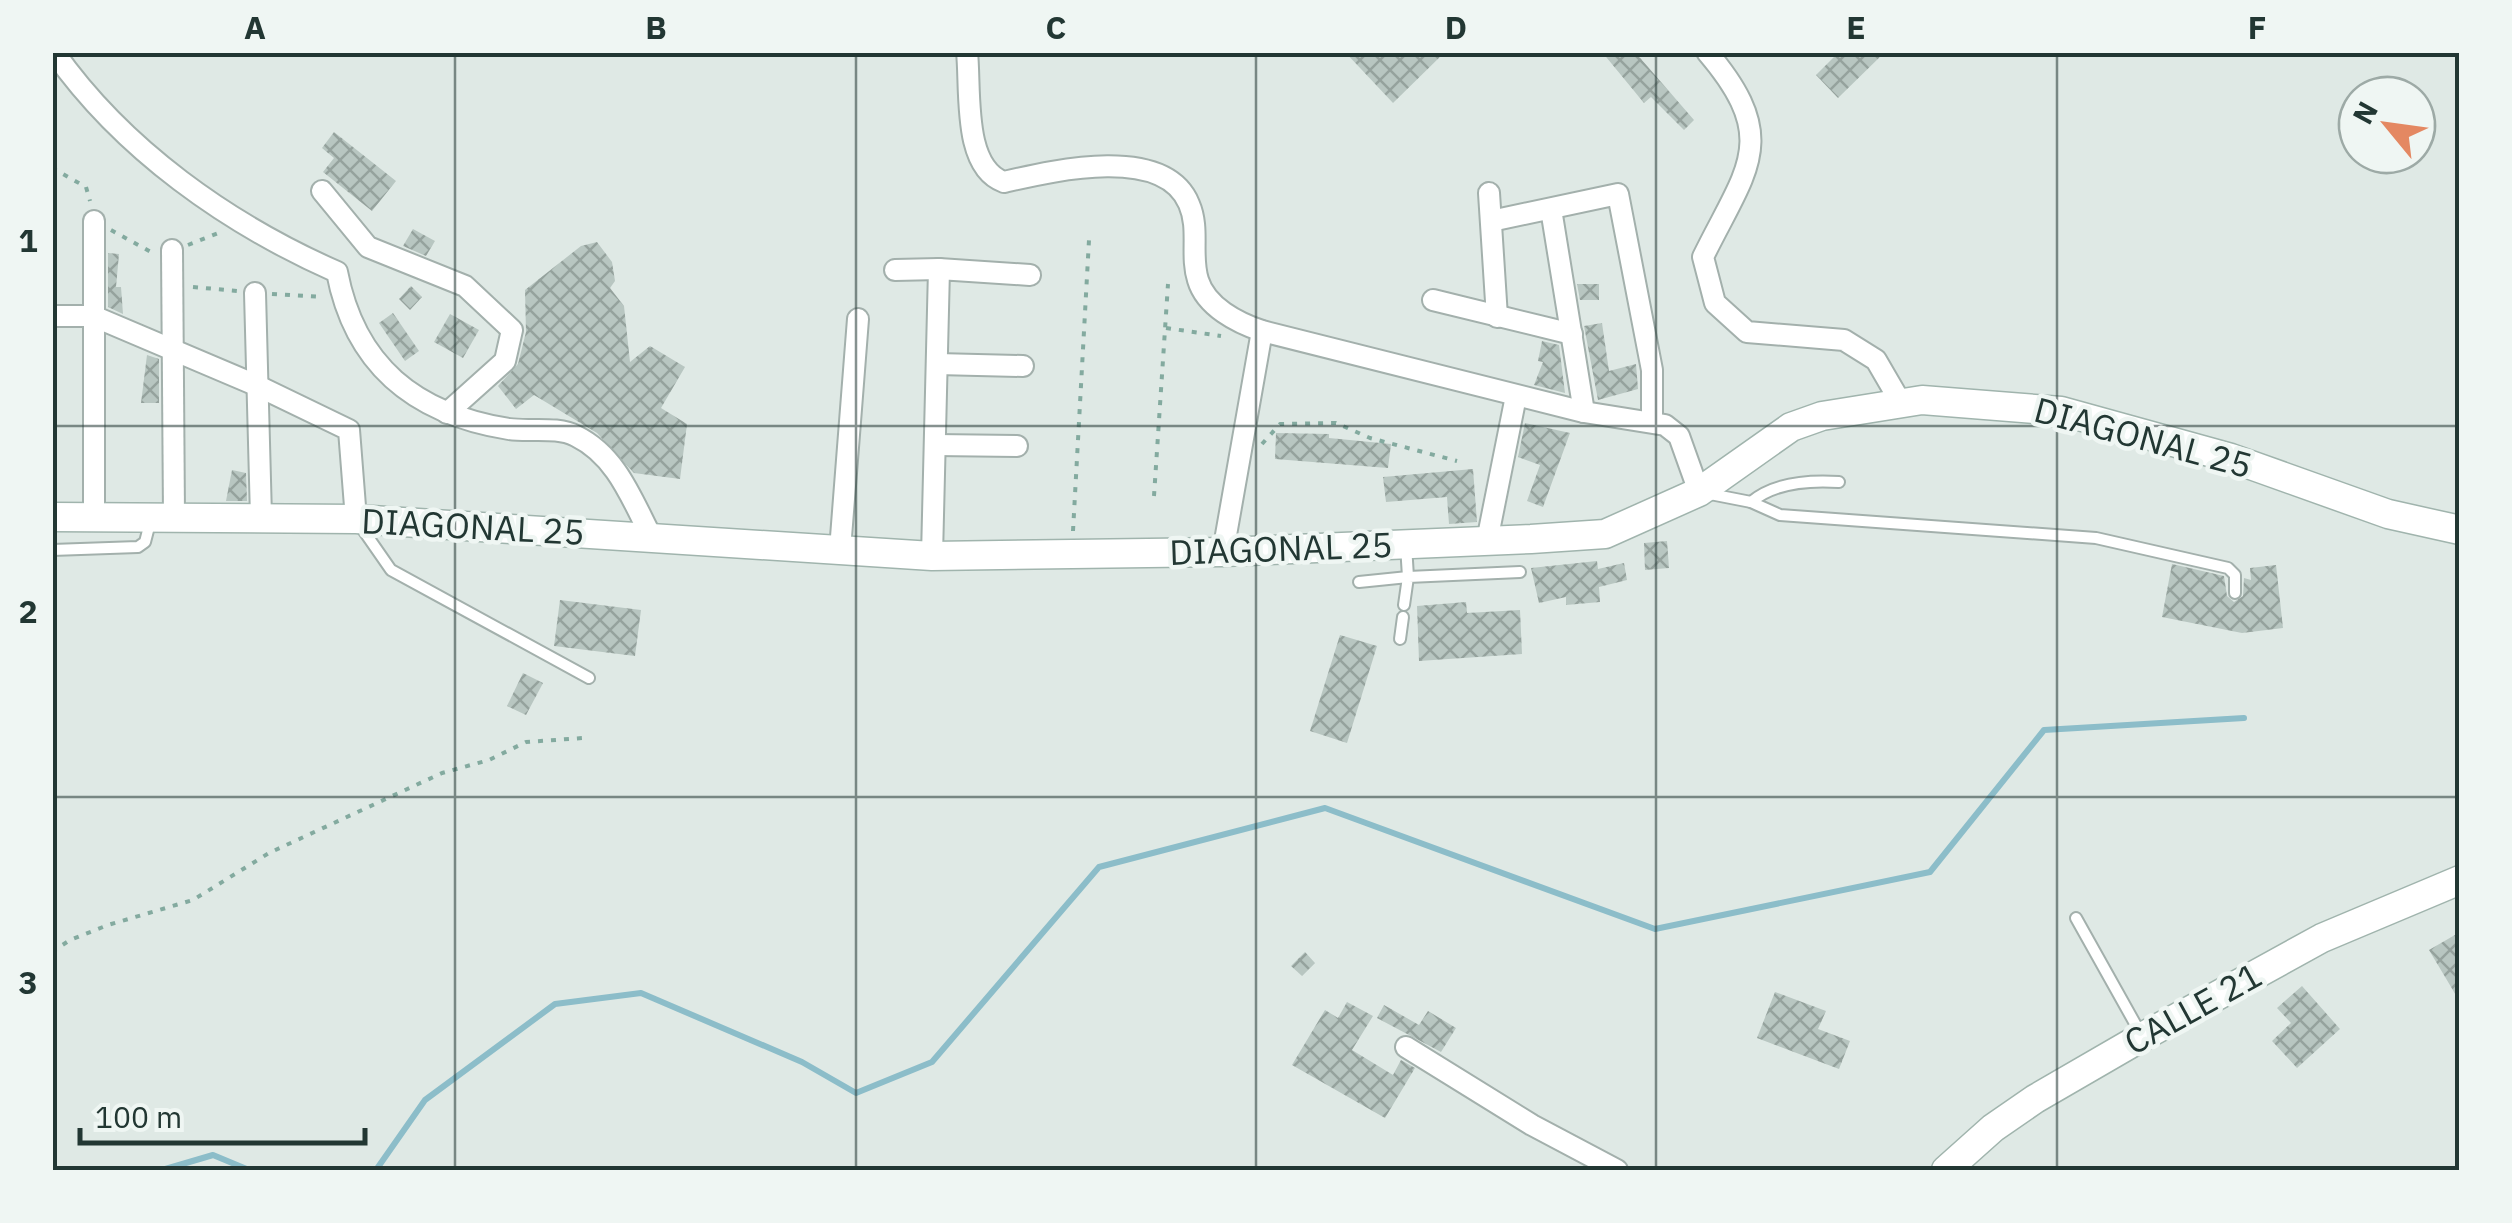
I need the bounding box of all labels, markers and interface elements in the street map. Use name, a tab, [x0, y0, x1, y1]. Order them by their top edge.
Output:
text: A	[244, 6, 266, 48]
text: B	[645, 6, 667, 48]
text: C	[1046, 6, 1066, 48]
text: D	[1445, 6, 1467, 48]
text: E	[1846, 6, 1866, 48]
text: F	[2248, 6, 2266, 48]
north arrow	[2337, 75, 2437, 175]
text: N	[2344, 95, 2386, 130]
text: 1	[18, 219, 38, 261]
street label: DIAGONAL 25	[2029, 386, 2257, 488]
street label: DIAGONAL 25	[360, 497, 586, 555]
street label: DIAGONAL 25	[1168, 521, 1393, 575]
text: 2	[18, 590, 38, 632]
street label: CALLE 21	[2116, 952, 2269, 1065]
text: 3	[18, 961, 38, 1003]
scale bar	[80, 1083, 365, 1145]
text: 100 m	[95, 1097, 182, 1136]

